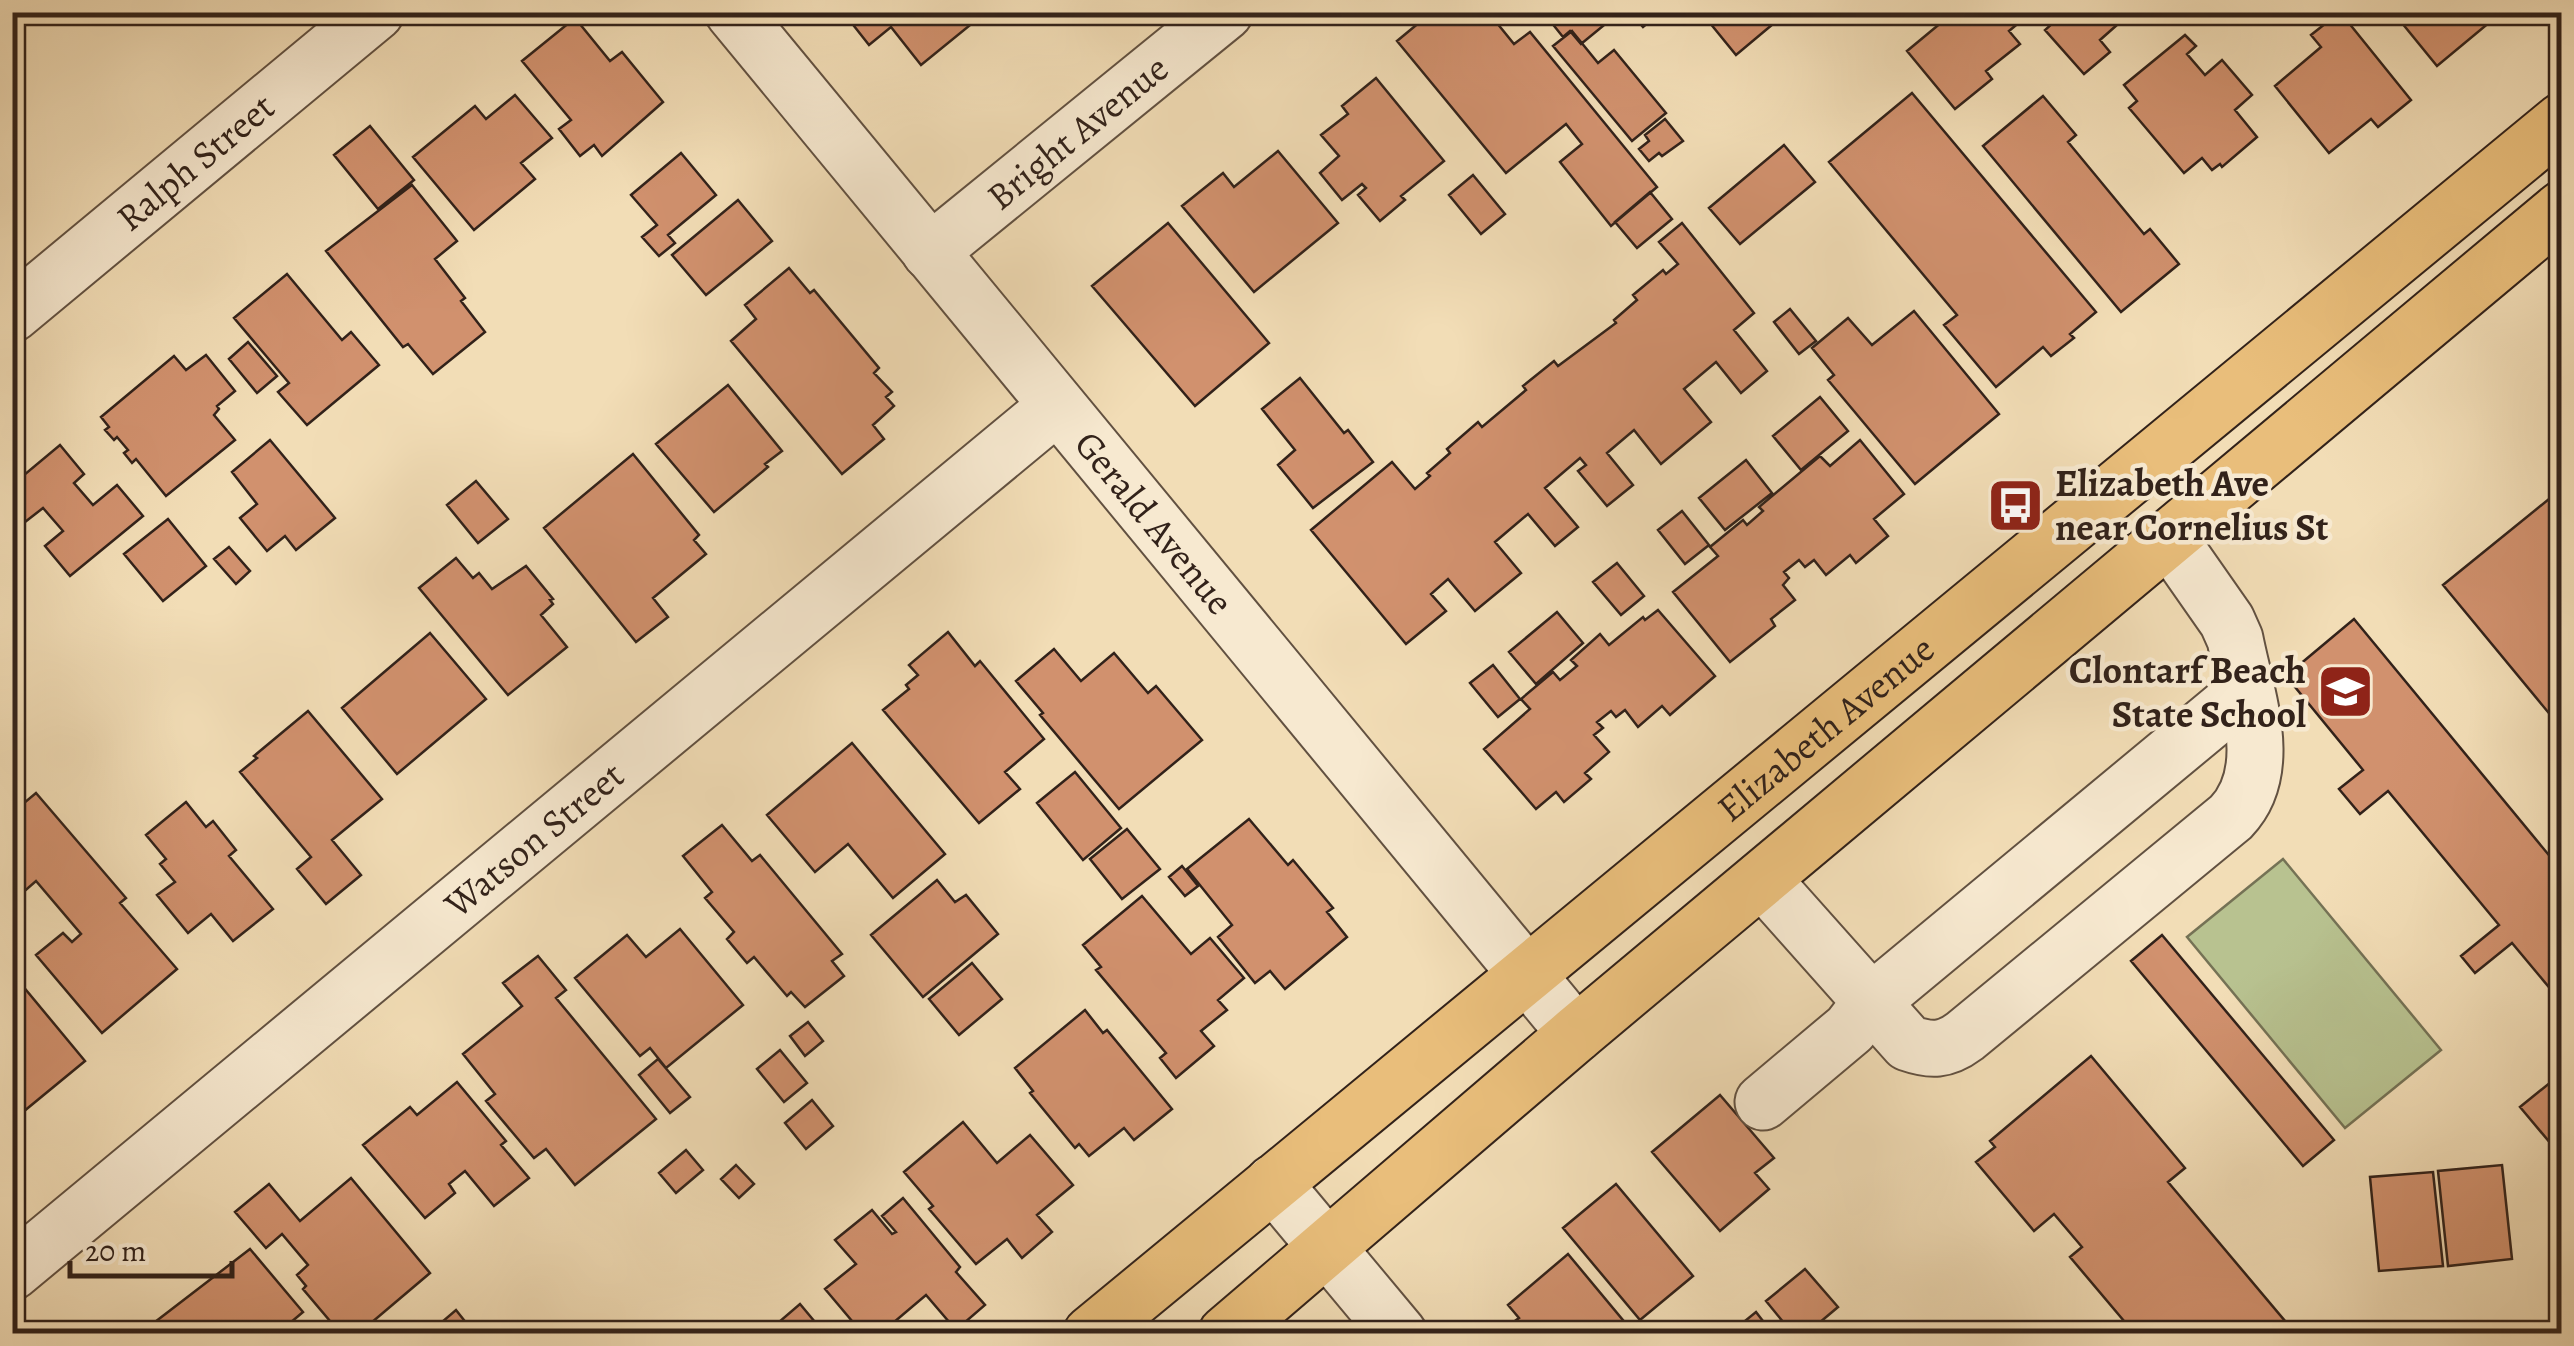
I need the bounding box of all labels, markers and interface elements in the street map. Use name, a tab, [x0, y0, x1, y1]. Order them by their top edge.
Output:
street label: Bright Avenue	[976, 42, 1179, 222]
street label: Ralph Street	[105, 81, 285, 243]
street label: Gerald Avenue	[1063, 420, 1246, 626]
place label: Elizabeth Ave near Cornelius St	[2055, 457, 2329, 553]
bus stop icon: Elizabeth Ave near Cornelius St	[1986, 475, 2046, 535]
street label: Elizabeth Avenue	[1706, 623, 1945, 834]
place label: Clontarf Beach State School	[2069, 644, 2306, 740]
school or university icon: Clontarf Beach State School	[2315, 662, 2375, 722]
street label: Watson Street	[432, 750, 635, 930]
scale bar	[70, 1216, 232, 1278]
text: 20 m	[85, 1231, 146, 1271]

